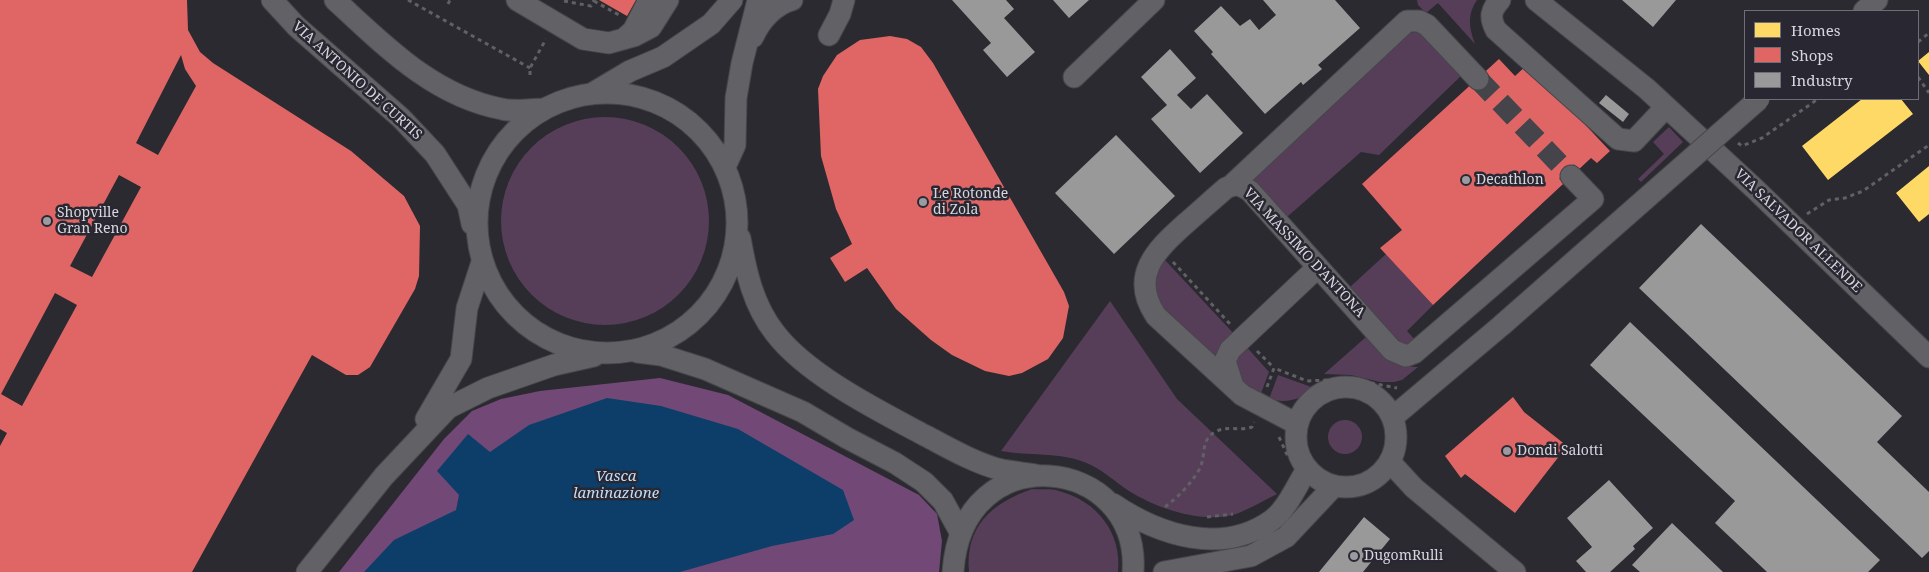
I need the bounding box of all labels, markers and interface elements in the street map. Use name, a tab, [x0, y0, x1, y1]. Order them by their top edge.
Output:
legend	[1744, 10, 1919, 100]
street label: VIA ANTONIO DE CURTIS	[289, 18, 425, 144]
text: Homes	[1791, 20, 1841, 40]
text: Shops	[1791, 45, 1833, 65]
text: Industry	[1791, 70, 1853, 90]
street label: VIA SALVADOR ALLENDE	[1731, 166, 1865, 296]
place label: Decathlon	[1476, 172, 1544, 188]
marker: Decathlon	[1460, 174, 1472, 186]
street label: VIA MASSIMO D'ANTONA	[1240, 185, 1368, 321]
place label: Le Rotonde di Zola	[933, 186, 1008, 218]
marker: Le Rotonde di Zola	[917, 196, 929, 208]
place label: Shopville Gran Reno	[57, 205, 128, 238]
marker: Shopville Gran Reno	[41, 215, 53, 227]
place label: Dondi Salotti	[1517, 443, 1603, 459]
marker: Dondi Salotti	[1501, 445, 1513, 457]
water label: Vasca laminazione	[573, 468, 659, 503]
place label: DugomRulli	[1364, 548, 1443, 564]
marker: DugomRulli	[1348, 550, 1360, 562]

